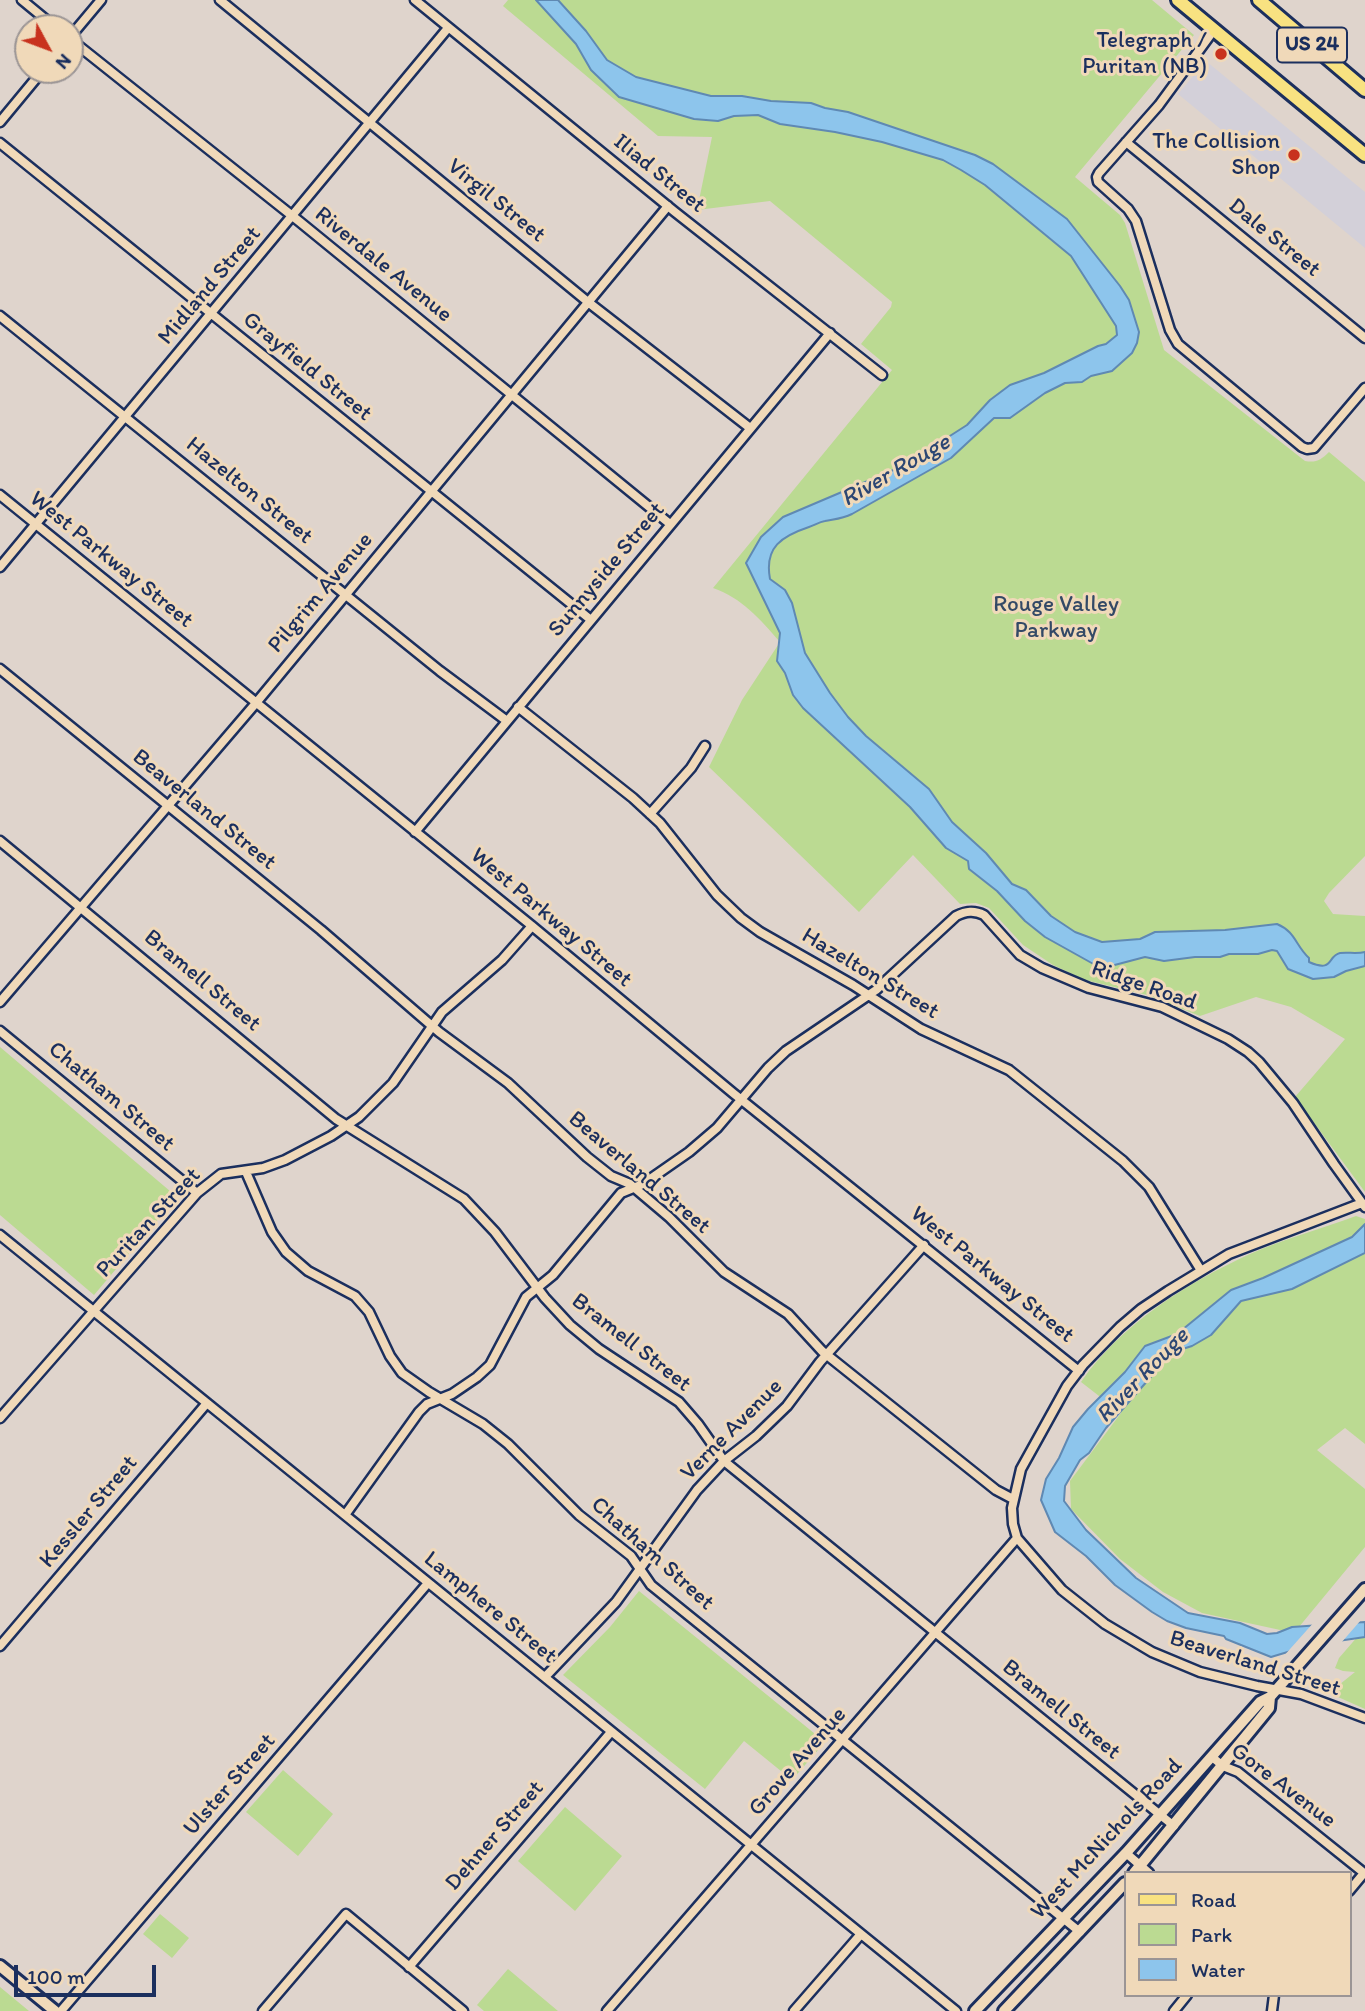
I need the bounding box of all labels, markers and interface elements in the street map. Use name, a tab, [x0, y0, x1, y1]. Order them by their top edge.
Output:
north arrow	[14, 14, 84, 84]
place label: Telegraph / Puritan (NB)	[1082, 27, 1207, 81]
road number: US 24	[1277, 28, 1347, 62]
marker: Telegraph / Puritan (NB)	[1213, 46, 1229, 62]
text: N	[51, 49, 77, 74]
street label: Iliad Street	[607, 128, 711, 220]
place label: The Collision Shop	[1152, 128, 1280, 182]
marker: The Collision Shop	[1286, 147, 1302, 163]
street label: Virgil Street	[441, 153, 551, 249]
street label: Dale Street	[1222, 192, 1326, 284]
street label: Riverdale Avenue	[309, 201, 457, 329]
street label: Midland Street	[152, 221, 268, 351]
street label: Grayfield Street	[237, 306, 377, 428]
water label: River Rouge	[836, 428, 956, 514]
street label: Hazelton Street	[180, 431, 318, 551]
street label: West Parkway Street	[23, 485, 199, 635]
street label: Sunnyside Street	[543, 497, 671, 643]
street label: Pilgrim Avenue	[263, 527, 379, 659]
park label: Rouge Valley Parkway	[993, 591, 1119, 645]
street label: Beaverland Street	[126, 743, 282, 877]
street label: West Parkway Street	[464, 842, 638, 994]
street label: Hazelton Street	[796, 922, 944, 1026]
street label: Bramell Street	[138, 924, 266, 1038]
street label: Ridge Road	[1088, 955, 1200, 1017]
street label: Chatham Street	[42, 1036, 180, 1158]
street label: Beaverland Street	[562, 1105, 716, 1241]
street label: Puritan Street	[91, 1162, 207, 1284]
street label: West Parkway Street	[904, 1200, 1080, 1350]
street label: Bramell Street	[566, 1288, 696, 1398]
water label: River Rouge	[1091, 1322, 1195, 1430]
street label: Verne Avenue	[675, 1373, 789, 1487]
street label: Kessler Street	[34, 1450, 144, 1574]
street label: Chatham Street	[585, 1491, 719, 1617]
street label: Lamphere Street	[418, 1546, 562, 1670]
street label: Beaverland Street	[1166, 1625, 1344, 1703]
street label: Bramell Street	[996, 1654, 1126, 1766]
street label: Grove Avenue	[743, 1702, 853, 1822]
street label: Ulster Street	[178, 1728, 282, 1842]
street label: Gore Avenue	[1225, 1737, 1341, 1835]
street label: West McNichols Road	[1025, 1753, 1189, 1925]
street label: Dehner Street	[440, 1775, 550, 1897]
legend	[1124, 1871, 1351, 1997]
text: Road	[1191, 1887, 1236, 1912]
text: Park	[1191, 1922, 1232, 1947]
scale bar	[18, 1952, 159, 1996]
text: Water	[1191, 1957, 1245, 1982]
text: 100 m	[27, 1964, 85, 1989]

